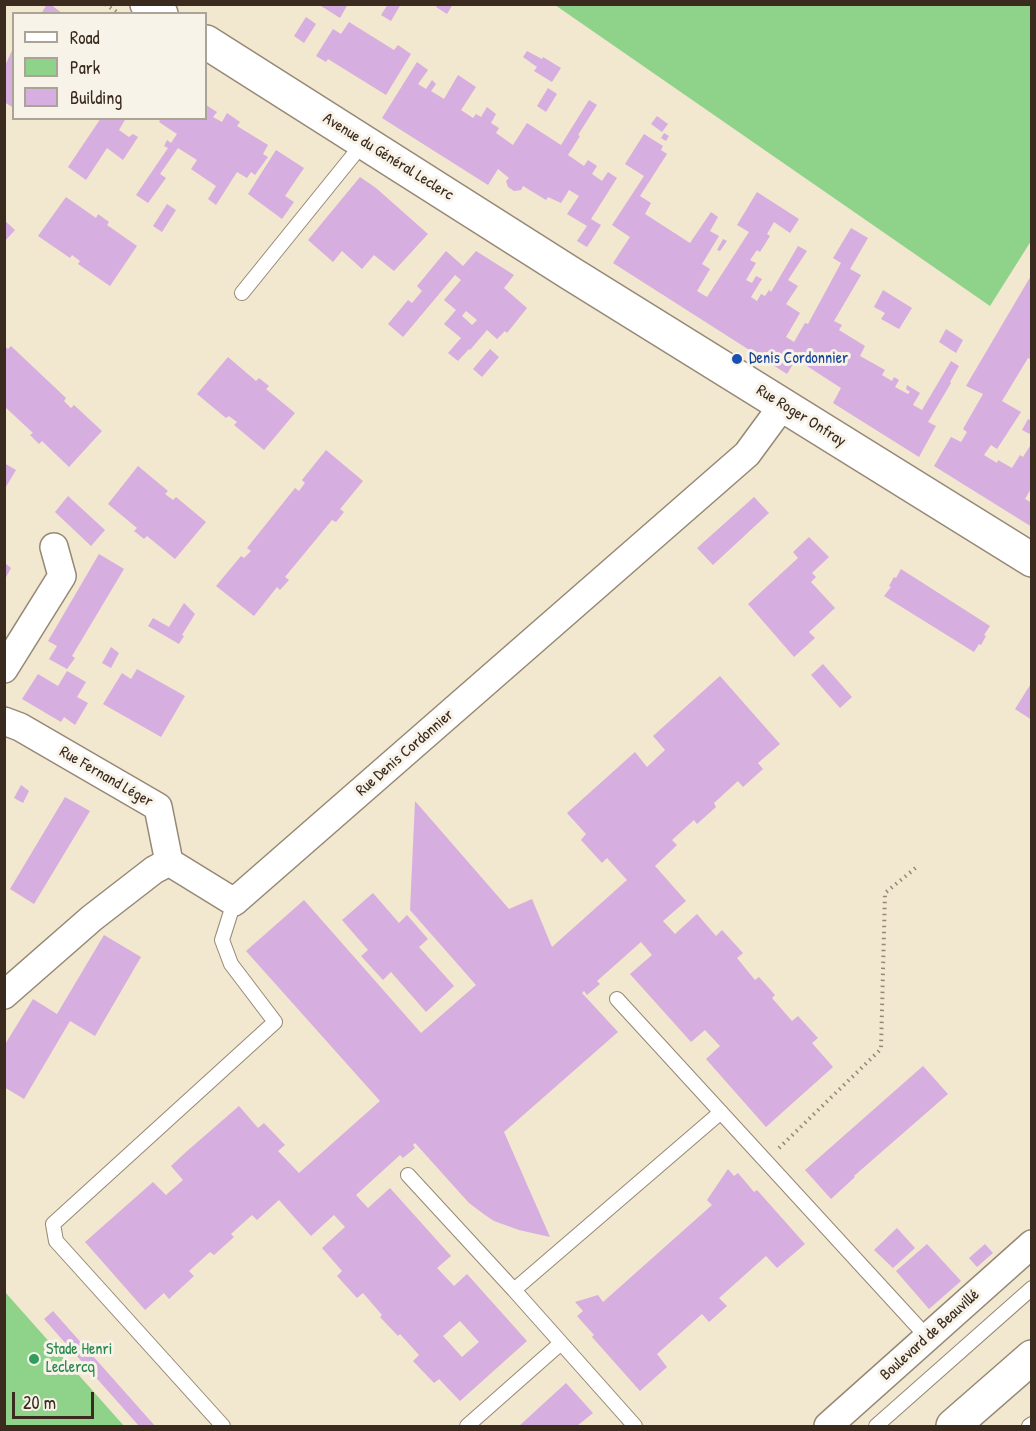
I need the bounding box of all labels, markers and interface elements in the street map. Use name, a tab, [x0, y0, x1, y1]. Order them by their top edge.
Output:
legend	[12, 12, 207, 120]
text: Road	[70, 25, 100, 50]
text: Park	[70, 55, 100, 80]
text: Building	[70, 85, 122, 110]
street label: Avenue du Général Leclerc	[319, 109, 457, 205]
place label: Denis Cordonnier	[749, 349, 848, 369]
marker: Denis Cordonnier	[730, 352, 744, 366]
street label: Rue Roger Onfray	[753, 381, 849, 451]
street label: Rue Denis Cordonnier	[352, 705, 458, 801]
street label: Rue Fernand Léger	[56, 742, 156, 812]
street label: Boulevard de Beauvillé	[876, 1285, 984, 1385]
place label: Stade Henri Leclercq	[46, 1340, 112, 1378]
marker: Stade Henri Leclercq	[27, 1352, 41, 1366]
scale bar	[15, 1380, 98, 1418]
text: 20 m	[23, 1390, 56, 1415]

